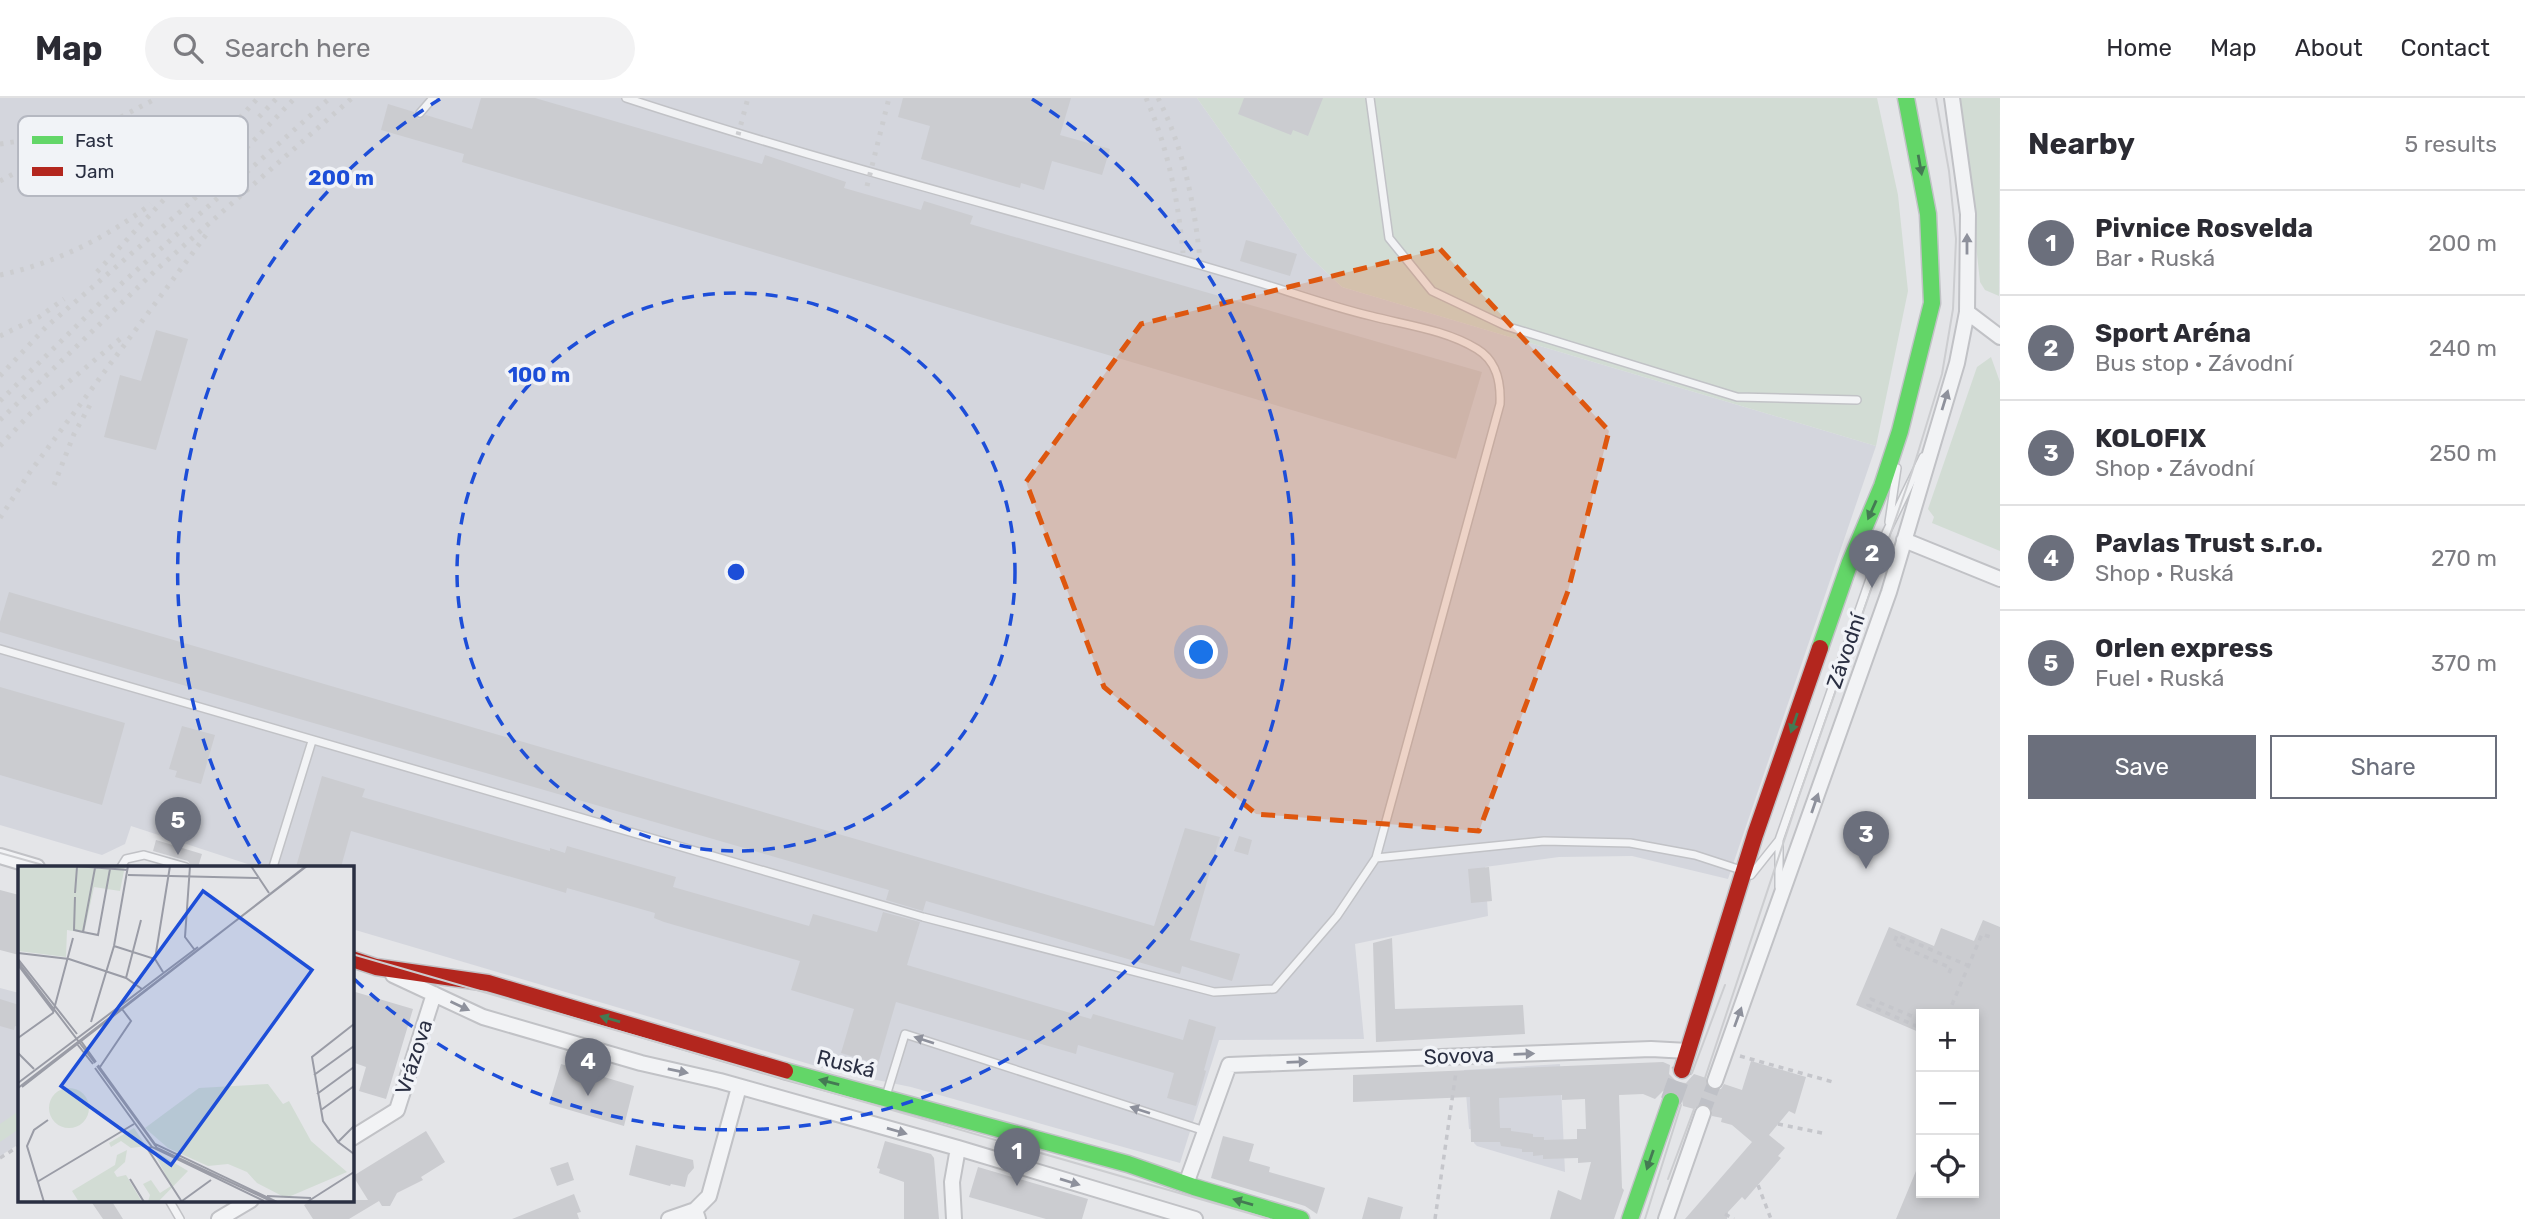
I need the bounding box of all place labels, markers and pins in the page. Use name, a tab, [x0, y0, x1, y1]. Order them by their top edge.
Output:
pin: 2	[1849, 530, 1895, 588]
centre of rings	[724, 560, 748, 584]
pin: 5	[155, 797, 201, 855]
pin: 3	[1843, 811, 1889, 869]
pin: 4	[565, 1038, 611, 1096]
pin: 1	[994, 1128, 1040, 1186]

